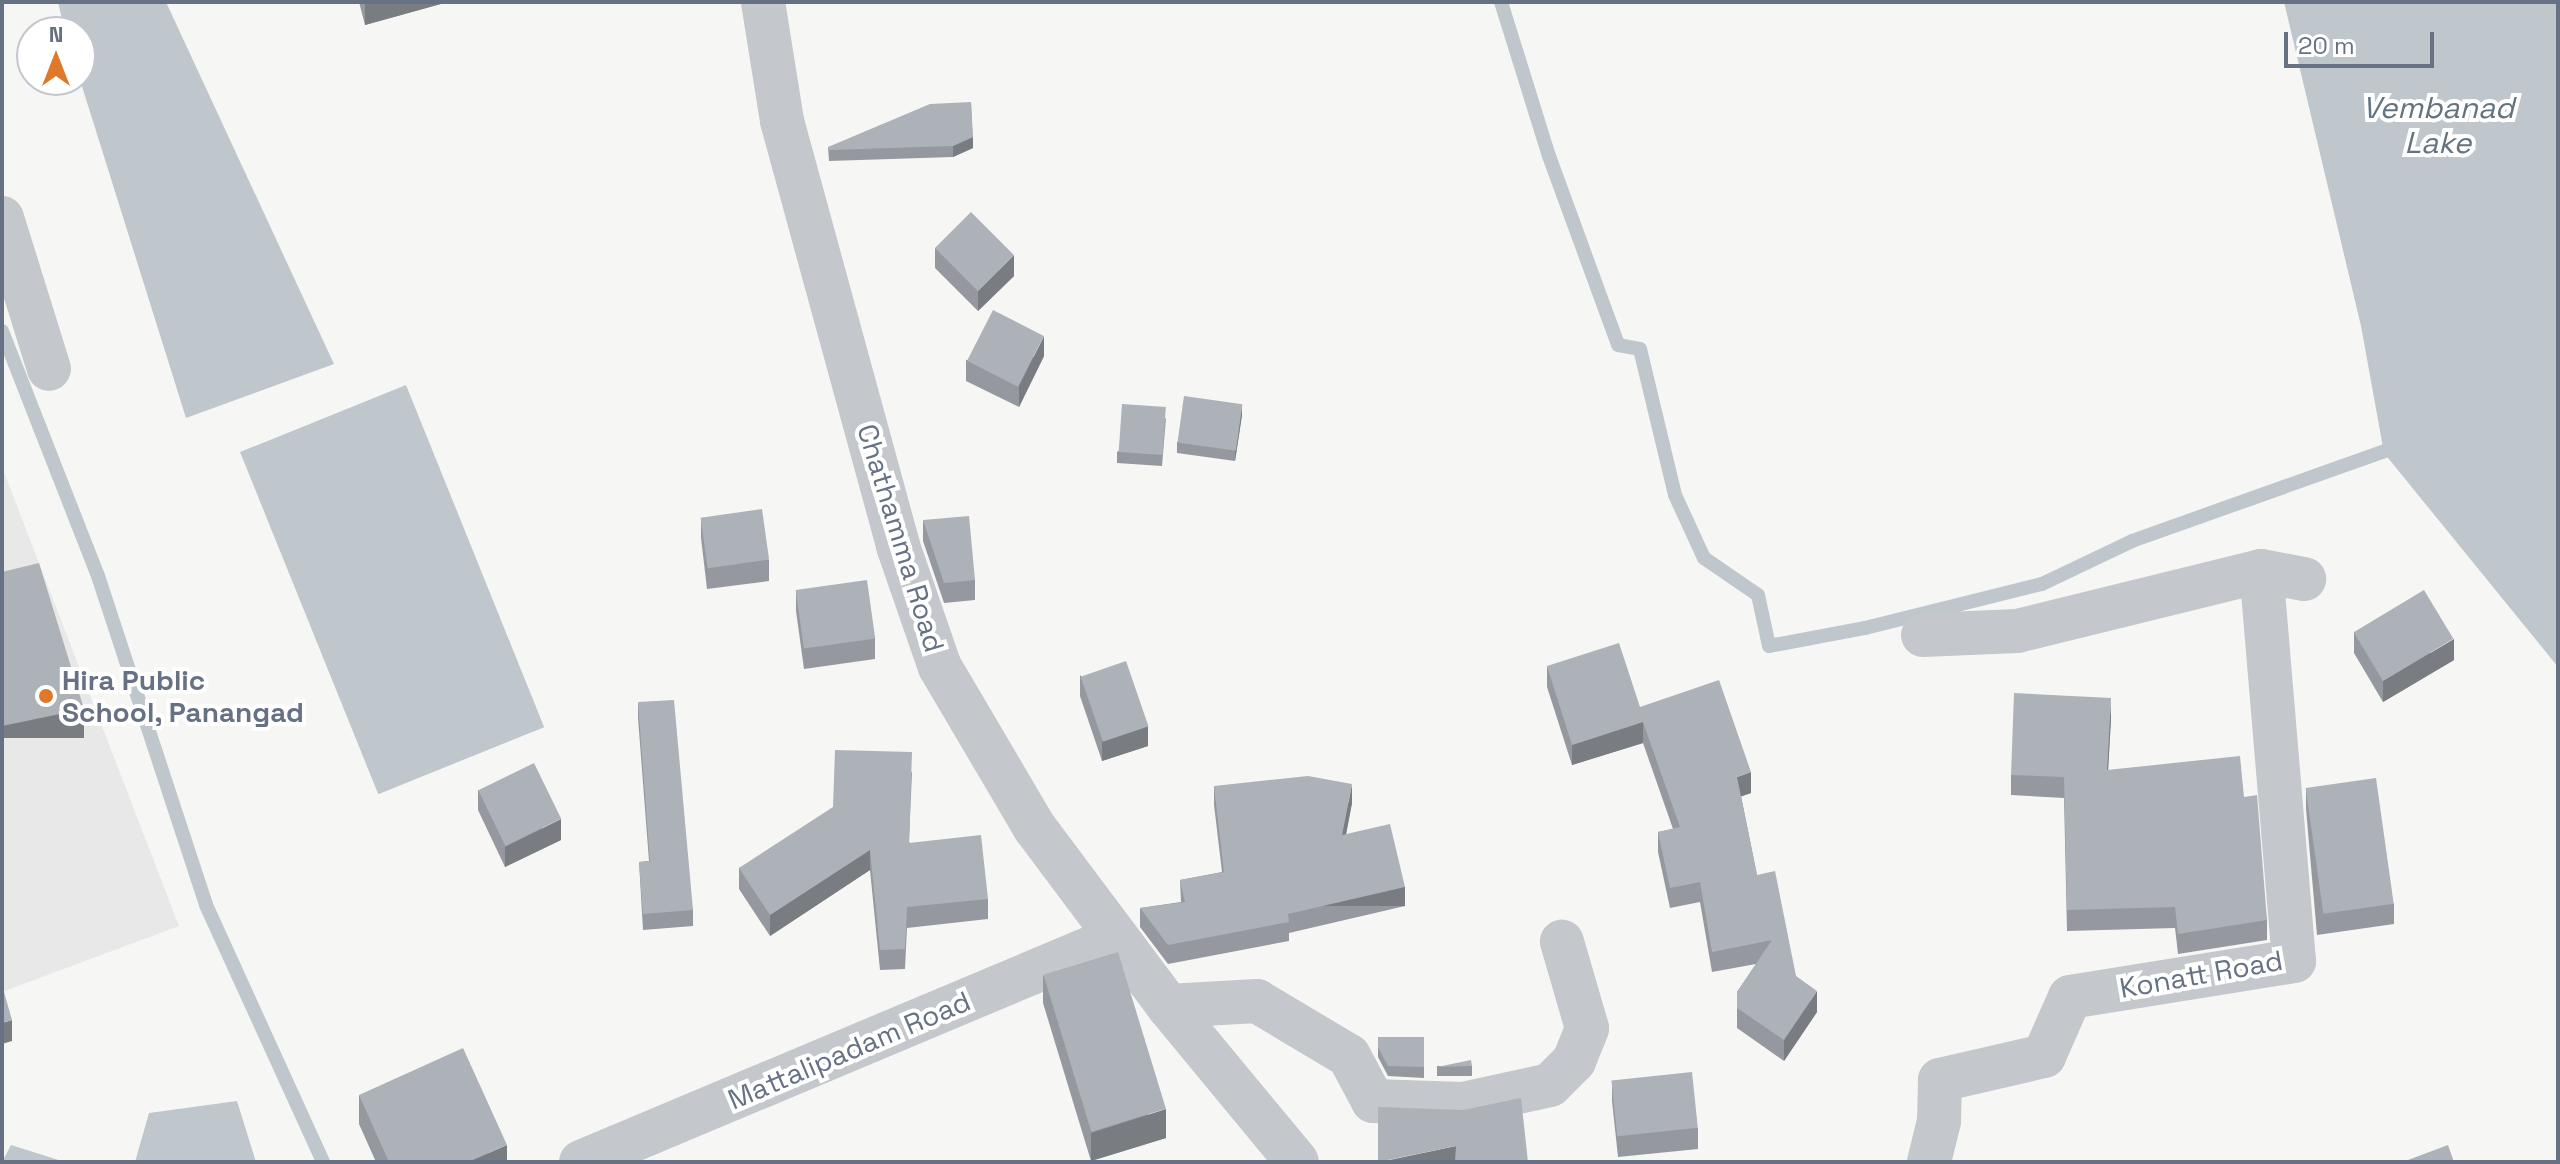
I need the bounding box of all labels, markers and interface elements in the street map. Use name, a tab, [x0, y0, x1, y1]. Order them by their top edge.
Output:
north arrow	[16, 16, 96, 96]
scale bar	[2288, 16, 2438, 66]
text: N	[49, 20, 63, 48]
text: 20 m	[2298, 30, 2355, 61]
water label: Vembanad Lake	[2362, 90, 2514, 160]
street label: Chathamma Road	[850, 420, 952, 656]
place label: Hira Public School, Panangad	[62, 663, 305, 729]
marker: Hira Public School, Panangad	[37, 687, 55, 705]
street label: Konatt Road	[2117, 943, 2285, 1005]
street label: Mattalipadam Road	[723, 984, 975, 1116]

